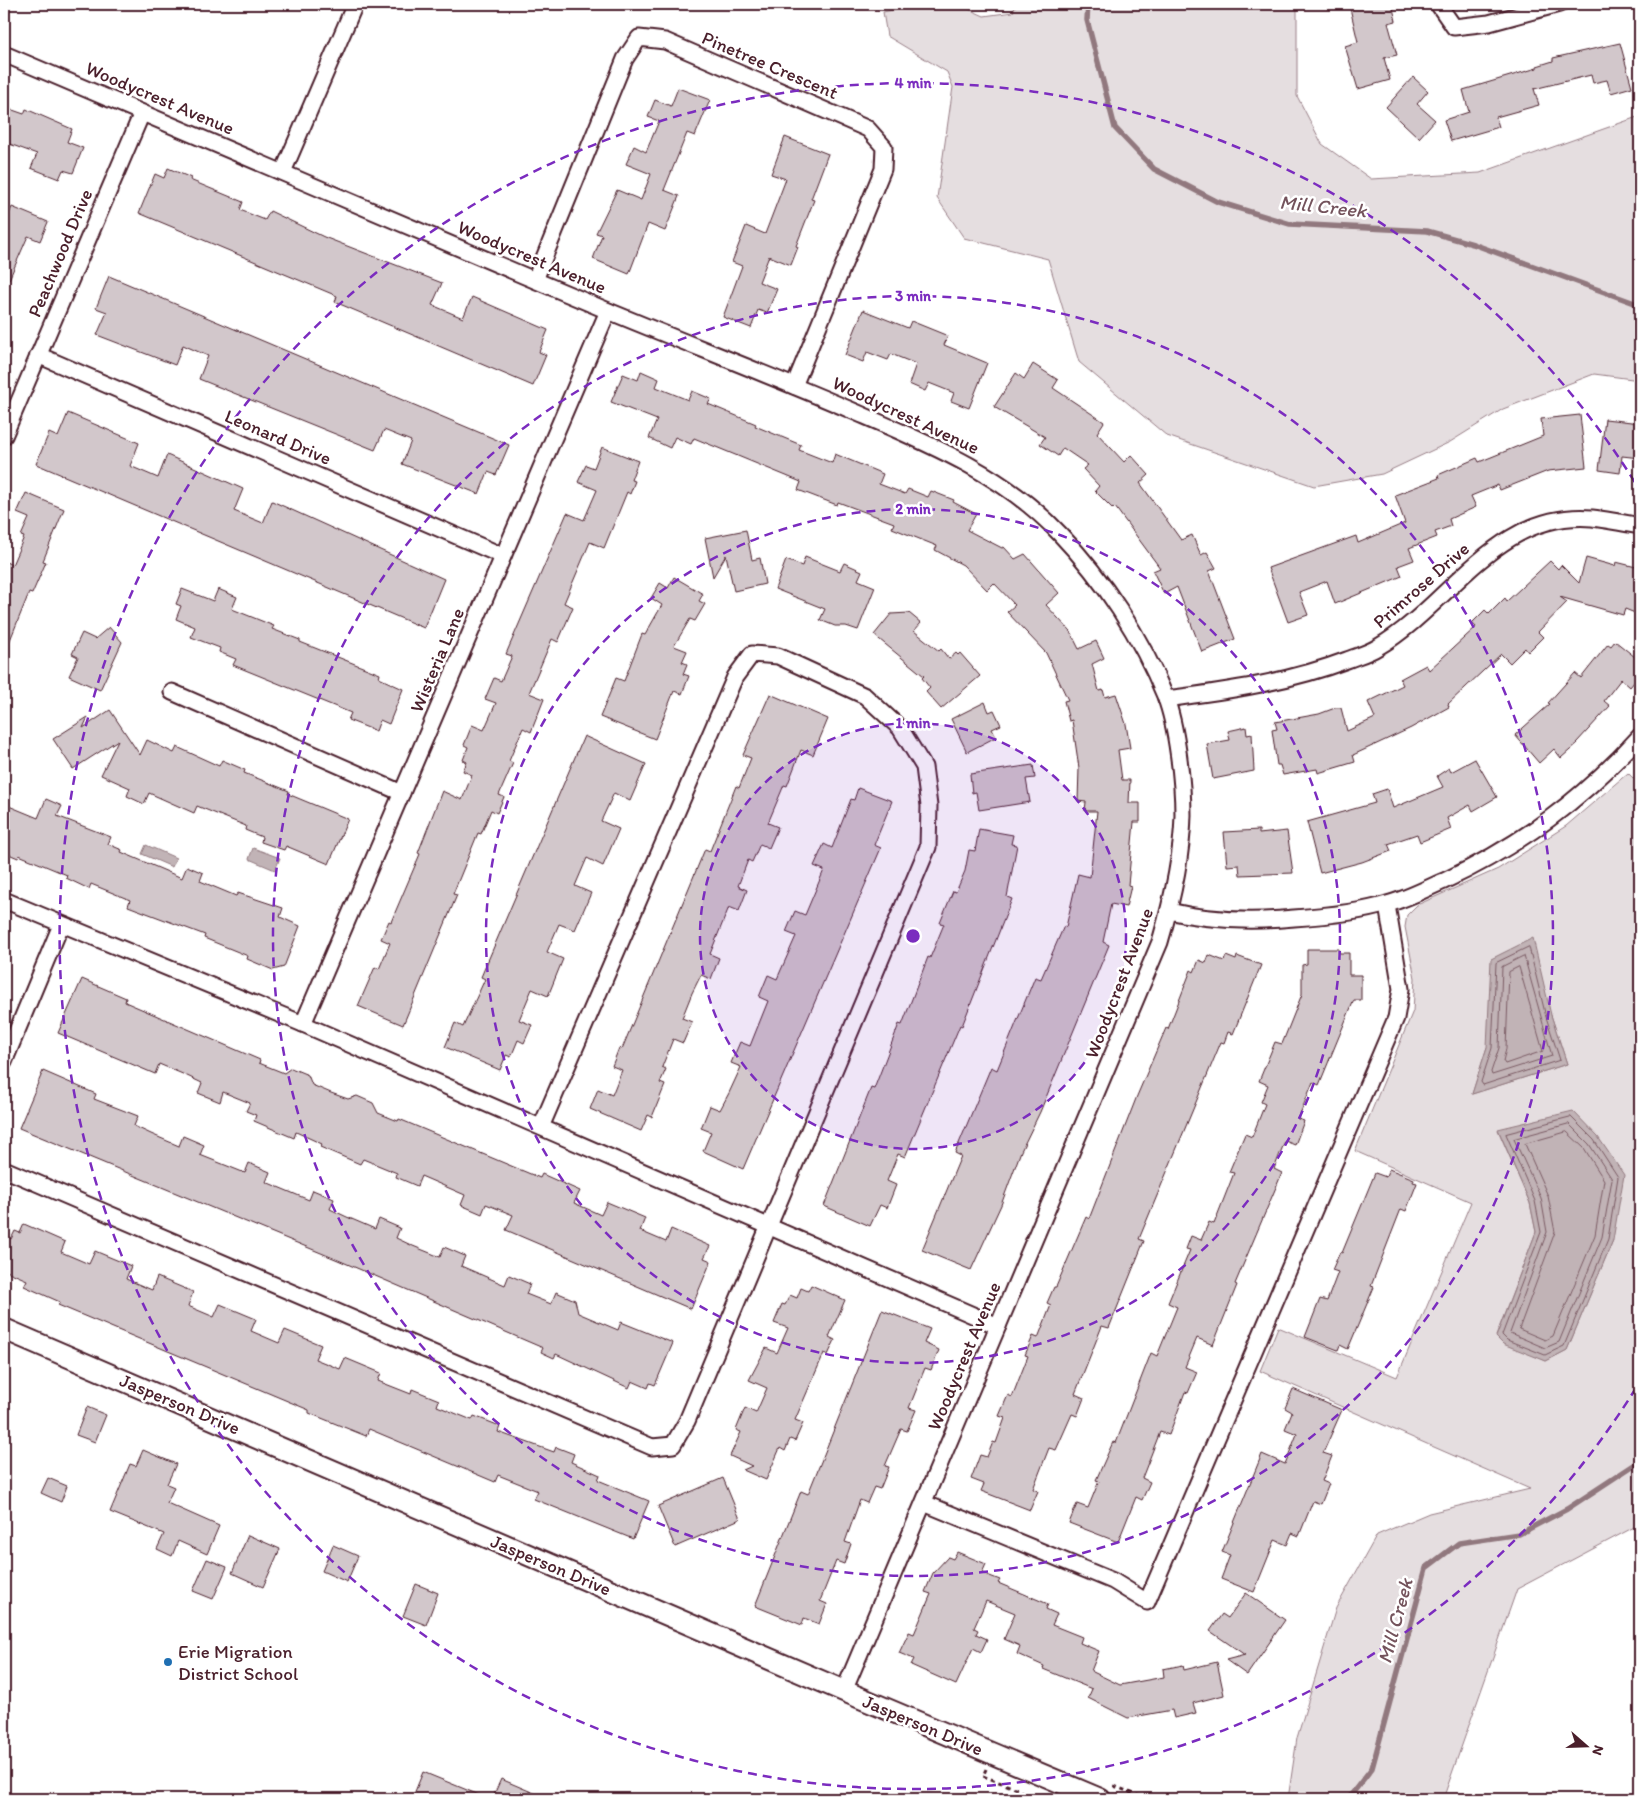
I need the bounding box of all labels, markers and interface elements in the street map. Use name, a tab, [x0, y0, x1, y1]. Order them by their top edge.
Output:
street label: Pinetree Crescent	[698, 26, 842, 104]
street label: Woodycrest Avenue	[82, 56, 238, 140]
text: 4 min	[895, 74, 932, 92]
street label: Peachwood Drive	[23, 185, 97, 321]
water label: Mill Creek	[1279, 190, 1369, 223]
street label: Woodycrest Avenue	[454, 215, 610, 299]
text: 3 min	[895, 287, 932, 305]
street label: Woodycrest Avenue	[829, 371, 983, 459]
street label: Leonard Drive	[221, 404, 335, 470]
text: 2 min	[895, 500, 932, 518]
street label: Primrose Drive	[1368, 537, 1474, 633]
street label: Wisteria Lane	[405, 604, 469, 716]
text: 1 min	[896, 714, 931, 732]
street label: Woodycrest Avenue	[1080, 905, 1158, 1061]
centre of rings	[904, 927, 922, 945]
street label: Woodycrest Avenue	[922, 1278, 1006, 1434]
street label: Jasperson Drive	[116, 1368, 244, 1440]
street label: Jasperson Drive	[487, 1529, 615, 1601]
water label: Mill Creek	[1372, 1574, 1418, 1666]
place label: Erie Migration District School	[178, 1640, 299, 1685]
marker: Erie Migration District School	[162, 1656, 174, 1668]
street label: Jasperson Drive	[859, 1689, 987, 1761]
north arrow	[1562, 1720, 1612, 1770]
text: N	[1588, 1743, 1607, 1758]

